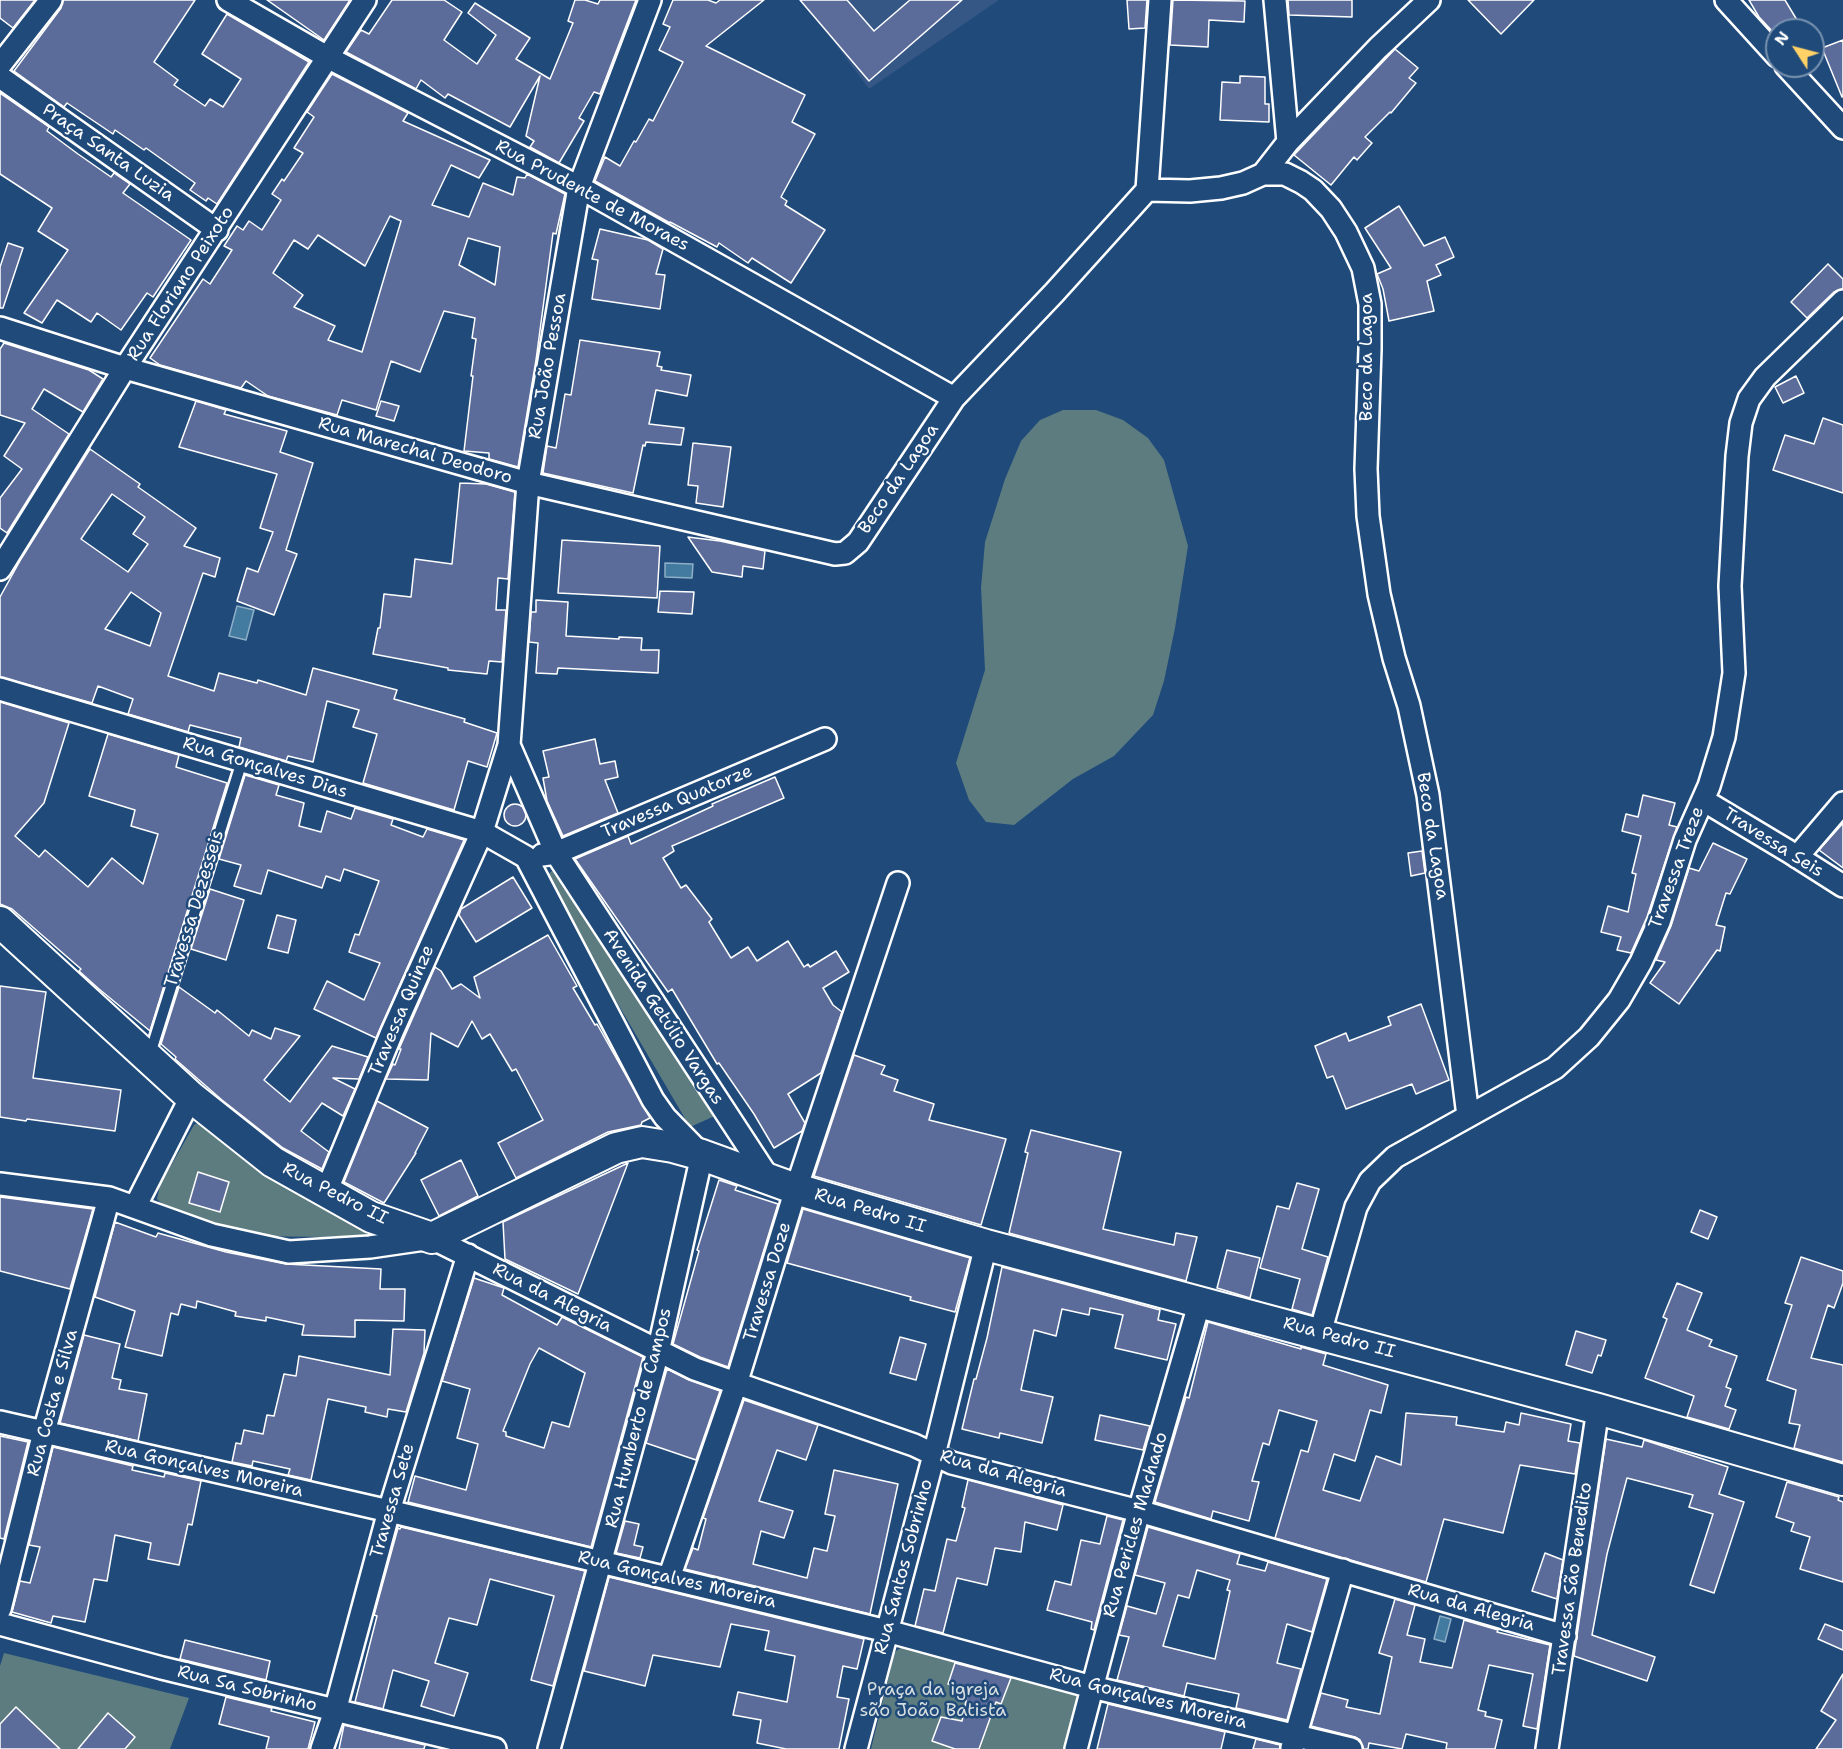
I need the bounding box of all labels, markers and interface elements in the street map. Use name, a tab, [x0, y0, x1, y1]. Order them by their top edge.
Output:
north arrow	[1765, 18, 1825, 78]
text: N	[1769, 27, 1794, 50]
street label: Praça Santa Luzia	[38, 99, 178, 207]
street label: Rua Prudente de Moraes	[491, 136, 693, 256]
street label: Rua Floriano Peixoto	[123, 203, 239, 365]
street label: Rua João Pessoa	[525, 291, 571, 441]
street label: Beco da Lagoa	[1356, 293, 1378, 421]
street label: Rua Marechal Deodoro	[316, 413, 514, 489]
street label: Beco da Lagoa	[854, 420, 944, 538]
street label: Rua Gonçalves Dias	[180, 733, 350, 803]
street label: Travessa Quatorze	[598, 760, 756, 844]
street label: Beco da Lagoa	[1411, 771, 1453, 901]
street label: Travessa Treze	[1645, 804, 1709, 932]
street label: Travessa Seis	[1719, 804, 1827, 882]
street label: Travessa Dezesseis	[161, 828, 229, 990]
street label: Avenida Getúlio Vargas	[598, 925, 728, 1109]
street label: Travessa Quinze	[365, 942, 439, 1080]
street label: Rua Pedro II	[279, 1158, 391, 1230]
street label: Rua Pedro II	[812, 1184, 928, 1238]
street label: Travessa Doze	[740, 1220, 796, 1344]
street label: Rua da Alegria	[489, 1259, 615, 1337]
street label: Rua Humberto de Campos	[601, 1306, 677, 1530]
street label: Rua Pedro II	[1281, 1313, 1397, 1363]
street label: Rua Costa e Silva	[23, 1327, 83, 1479]
street label: Rua Pericles Machado	[1099, 1430, 1173, 1620]
street label: Rua Gonçalves Moreira	[103, 1436, 305, 1502]
street label: Travessa Sete	[366, 1441, 420, 1561]
street label: Rua da Alegria	[937, 1446, 1069, 1502]
street label: Rua Santos Sobrinho	[870, 1477, 938, 1657]
street label: Travessa São Benedito	[1549, 1481, 1597, 1677]
street label: Rua Gonçalves Moreira	[576, 1547, 778, 1613]
street label: Rua da Alegria	[1405, 1580, 1537, 1636]
street label: Rua Sa Sobrinho	[175, 1661, 319, 1717]
street label: Rua Gonçalves Moreira	[1047, 1664, 1249, 1734]
park label: Praça da igreja são João Batista	[859, 1679, 1007, 1722]

